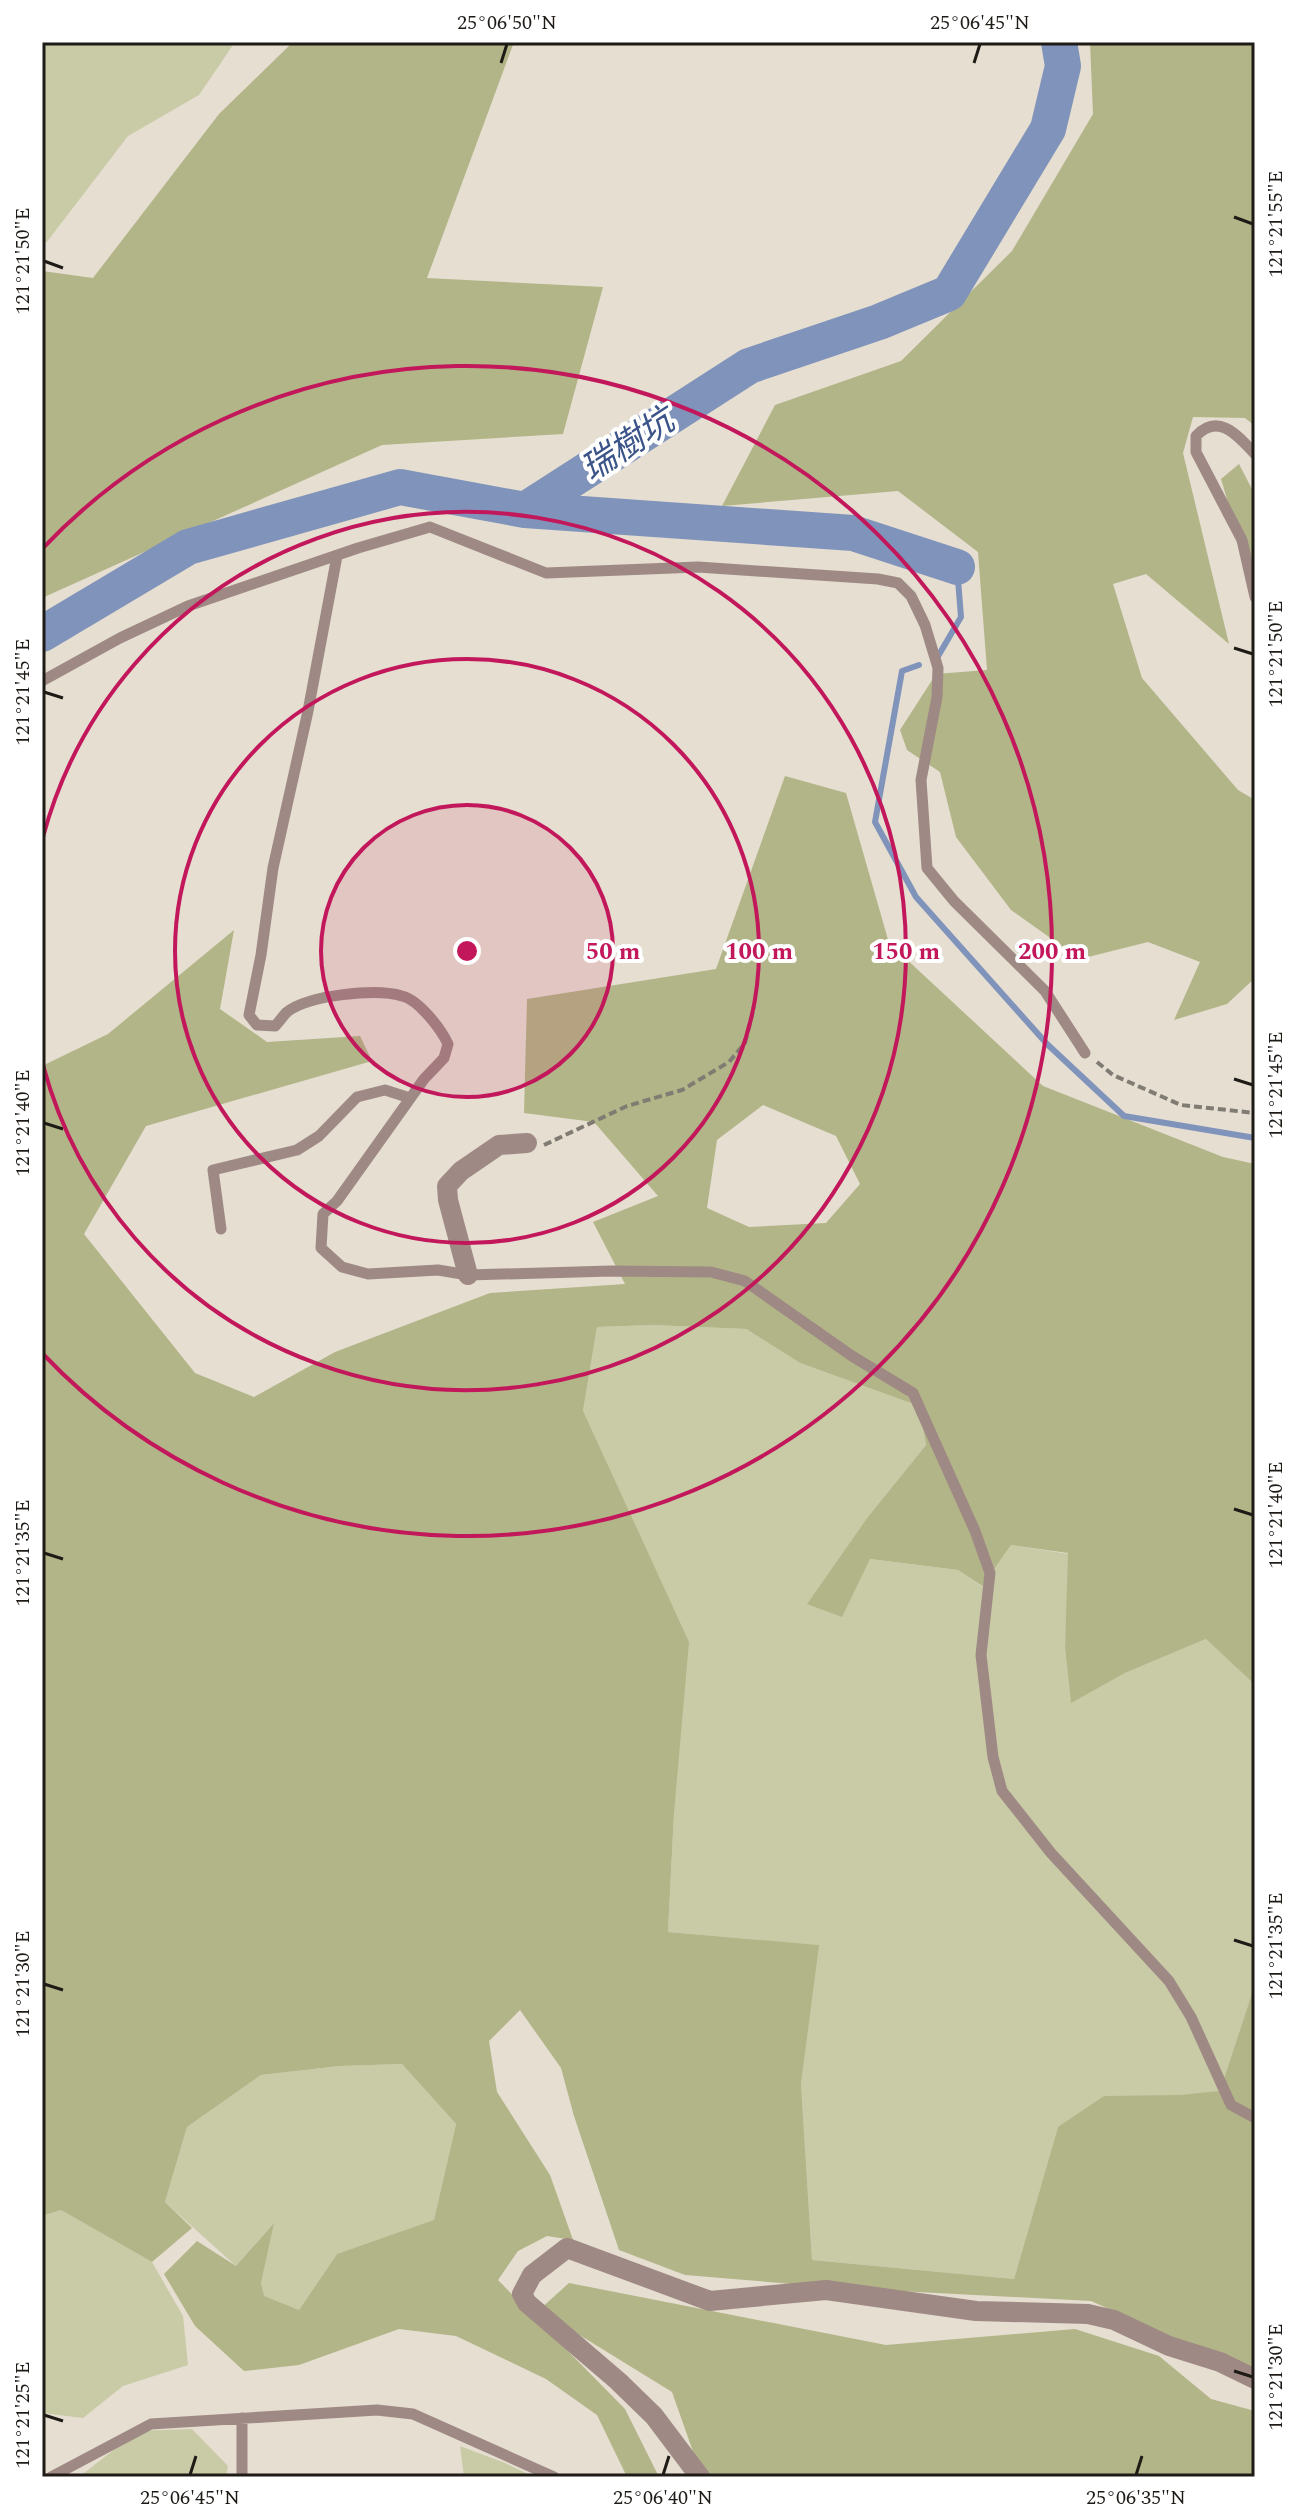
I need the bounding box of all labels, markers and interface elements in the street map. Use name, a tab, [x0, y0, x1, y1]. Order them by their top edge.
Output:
text: 25°06'50"N	[457, 8, 557, 38]
text: 25°06'45"N	[930, 8, 1030, 38]
text: 121°21'55"E	[1261, 170, 1291, 278]
text: 121°21'50"E	[8, 207, 38, 315]
water label: 瑞樹坑	[571, 393, 689, 495]
text: 121°21'50"E	[1261, 600, 1291, 708]
text: 121°21'45"E	[8, 638, 38, 746]
text: 50 m	[586, 934, 641, 970]
text: 100 m	[725, 934, 793, 970]
text: 150 m	[872, 934, 940, 970]
text: 200 m	[1018, 934, 1086, 970]
centre of rings	[453, 937, 481, 965]
text: 121°21'45"E	[1261, 1031, 1291, 1139]
text: 121°21'40"E	[8, 1069, 38, 1177]
text: 121°21'40"E	[1261, 1461, 1291, 1569]
text: 121°21'35"E	[8, 1499, 38, 1607]
text: 121°21'35"E	[1261, 1892, 1291, 2000]
text: 121°21'30"E	[8, 1930, 38, 2038]
text: 121°21'30"E	[1261, 2323, 1291, 2431]
text: 121°21'25"E	[8, 2361, 38, 2469]
text: 25°06'45"N	[140, 2483, 240, 2513]
text: 25°06'40"N	[613, 2483, 713, 2513]
text: 25°06'35"N	[1086, 2483, 1186, 2513]

